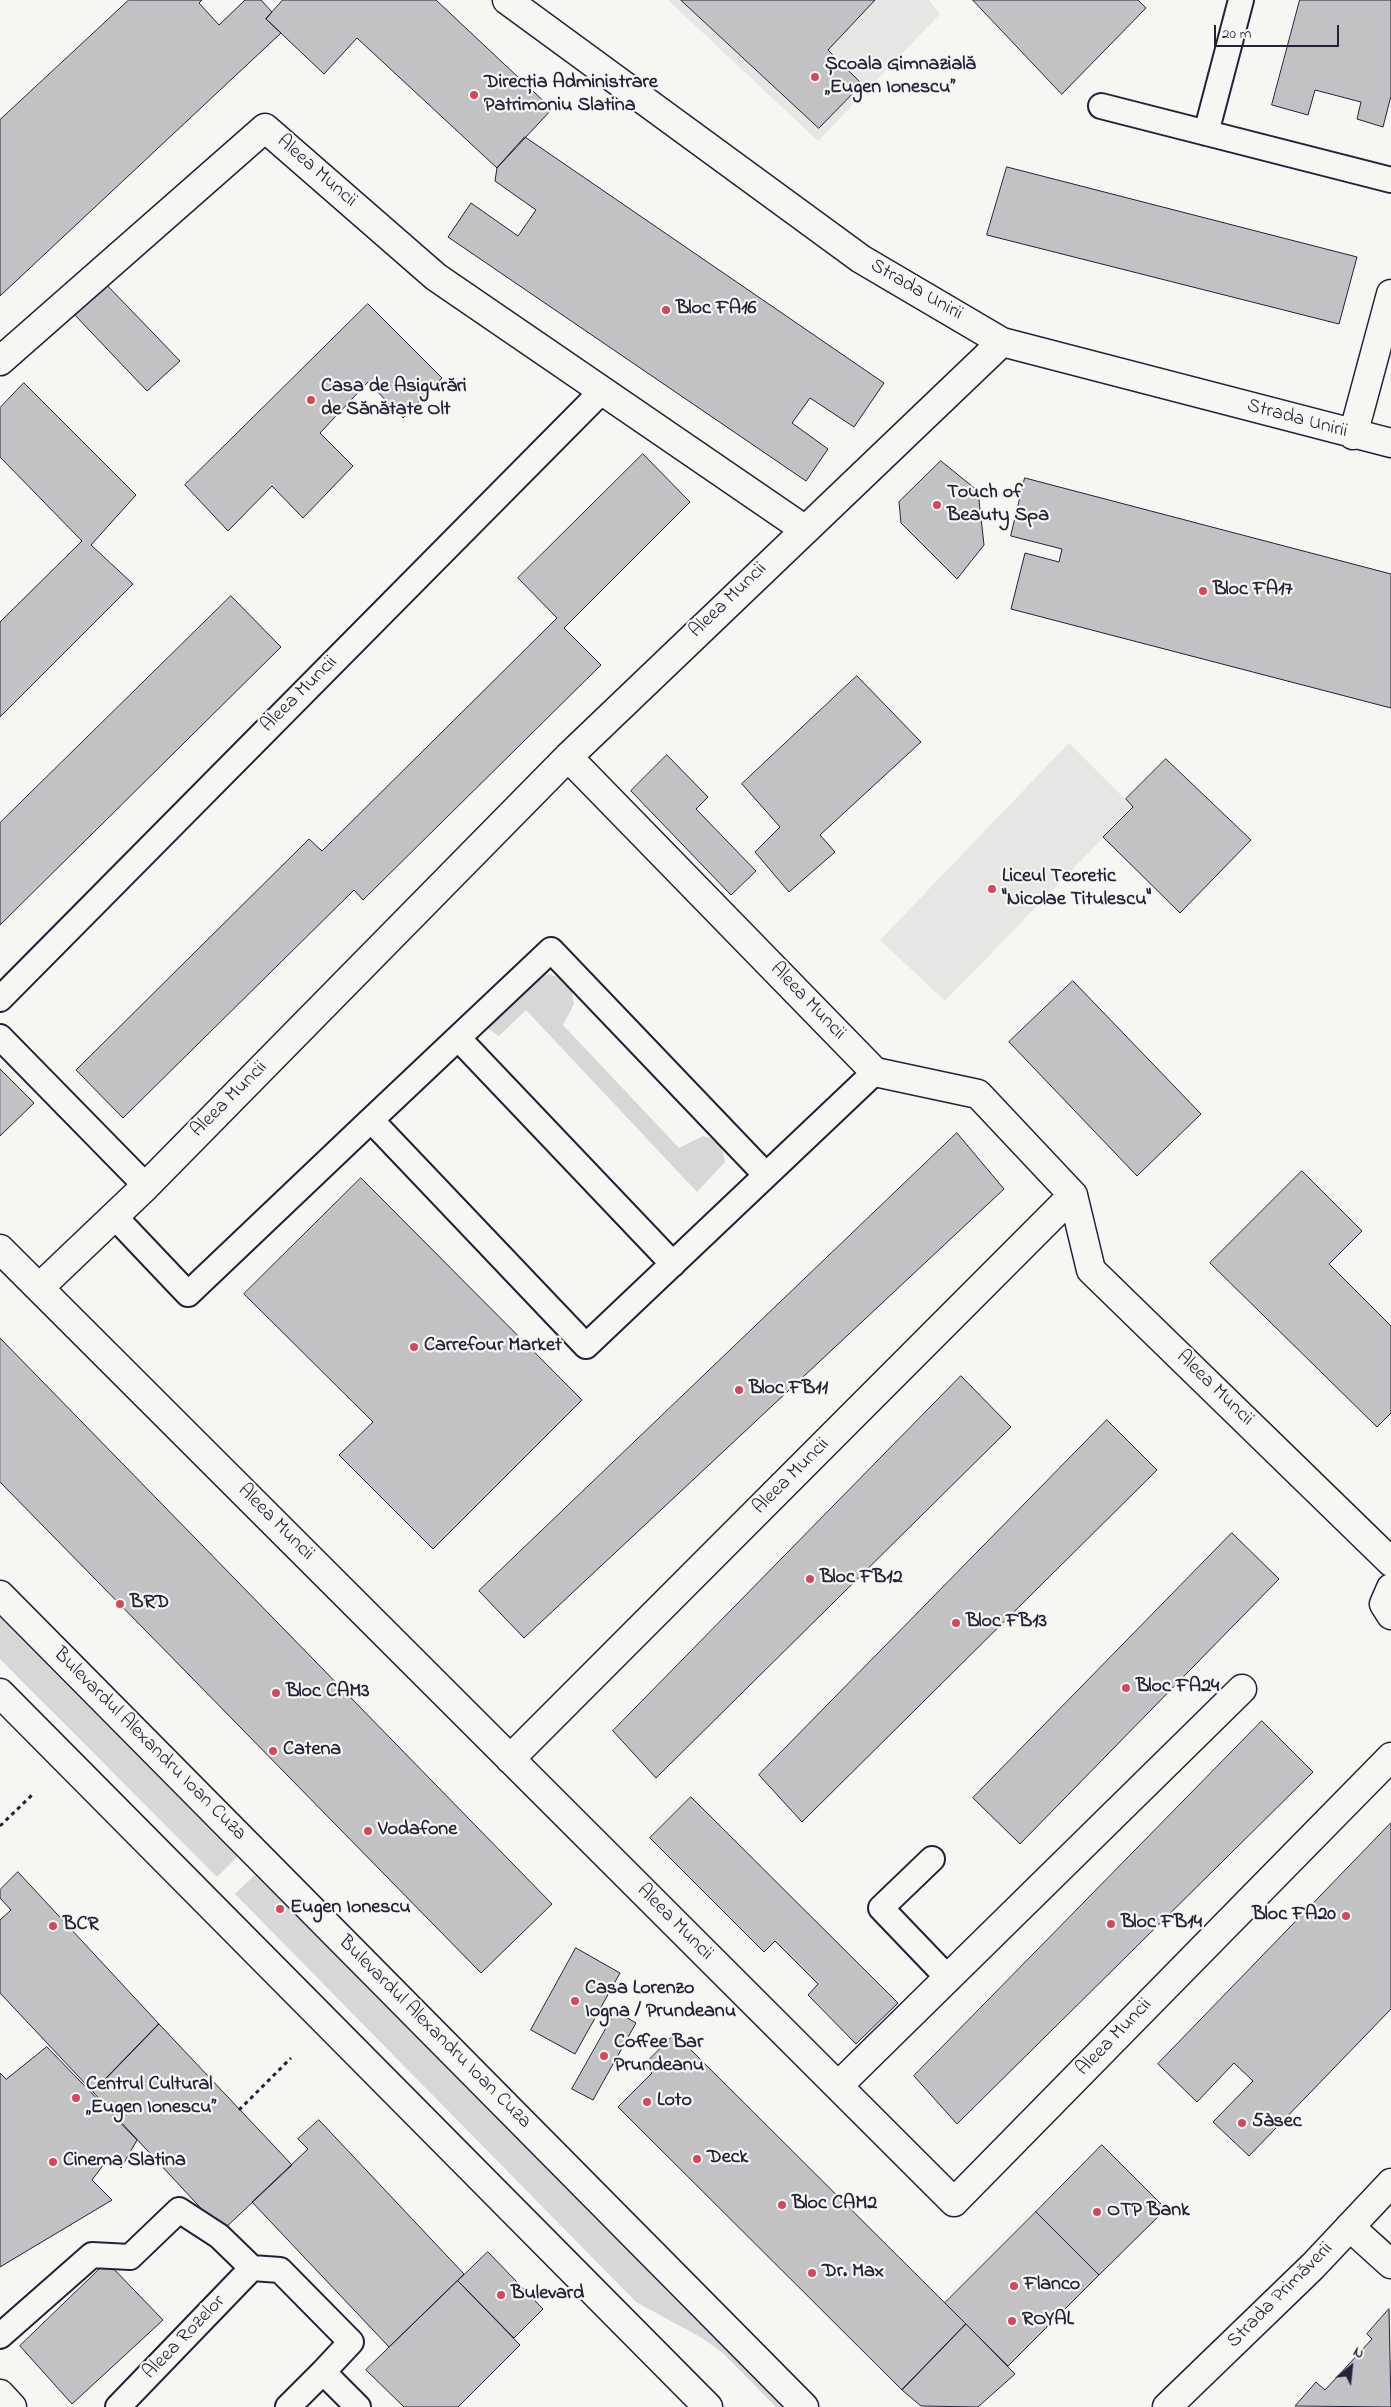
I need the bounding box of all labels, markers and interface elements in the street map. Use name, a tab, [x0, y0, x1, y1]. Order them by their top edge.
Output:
scale bar	[1216, 15, 1341, 47]
text: 20 m	[1222, 23, 1251, 45]
place label: Școala Gimnazială „Eugen Ionescu”	[825, 54, 976, 101]
marker: Școala Gimnazială „Eugen Ionescu”	[809, 71, 821, 83]
place label: Direcția Administrare Patrimoniu Slatina	[484, 72, 658, 119]
marker: Direcția Administrare Patrimoniu Slatina	[468, 89, 480, 101]
street label: Aleea Muncii	[271, 131, 361, 213]
street label: Strada Unirii	[865, 255, 967, 327]
place label: Bloc FA16	[676, 298, 756, 322]
marker: Bloc FA16	[660, 304, 672, 316]
place label: Casa de Asigurări de Sănătate Olt	[321, 376, 467, 423]
marker: Casa de Asigurări de Sănătate Olt	[305, 394, 317, 406]
street label: Strada Unirii	[1244, 395, 1350, 445]
place label: Touch of Beauty Spa	[947, 482, 1049, 529]
marker: Touch of Beauty Spa	[931, 499, 943, 511]
street label: Aleea Muncii	[685, 558, 773, 644]
place label: Bloc FA17	[1213, 579, 1293, 603]
marker: Bloc FA17	[1197, 585, 1209, 597]
street label: Aleea Muncii	[257, 652, 343, 738]
place label: Liceul Teoretic "Nicolae Titulescu"	[1002, 866, 1151, 913]
marker: Liceul Teoretic "Nicolae Titulescu"	[986, 883, 998, 895]
street label: Aleea Muncii	[764, 958, 850, 1046]
street label: Aleea Muncii	[187, 1057, 273, 1143]
place label: Carrefour Market	[424, 1335, 562, 1359]
marker: Carrefour Market	[408, 1341, 420, 1353]
street label: Aleea Muncii	[1170, 1346, 1258, 1432]
place label: Bloc FB11	[749, 1378, 828, 1402]
marker: Bloc FB11	[733, 1384, 745, 1396]
street label: Aleea Muncii	[749, 1434, 835, 1520]
street label: Aleea Muncii	[232, 1480, 318, 1566]
place label: Bloc FB12	[820, 1567, 903, 1591]
marker: Bloc FB12	[804, 1573, 816, 1585]
place label: BRD	[130, 1592, 169, 1616]
marker: BRD	[114, 1598, 126, 1610]
place label: Bloc FB13	[966, 1611, 1047, 1635]
marker: Bloc FB13	[950, 1617, 962, 1629]
street label: Bulevardul Alexandru Ioan Cuza	[47, 1643, 251, 1847]
place label: Bloc FA24	[1136, 1676, 1219, 1700]
place label: Bloc CAM3	[286, 1681, 370, 1705]
marker: Bloc FA24	[1120, 1682, 1132, 1694]
marker: Bloc CAM3	[270, 1687, 282, 1699]
place label: Catena	[283, 1739, 341, 1763]
marker: Catena	[267, 1745, 279, 1757]
place label: Vodafone	[378, 1819, 457, 1843]
marker: Vodafone	[362, 1825, 374, 1837]
street label: Aleea Muncii	[631, 1880, 717, 1966]
place label: Eugen Ionescu	[290, 1897, 411, 1921]
marker: Eugen Ionescu	[274, 1903, 286, 1915]
place label: Bloc FA20	[1252, 1904, 1336, 1928]
marker: Bloc FA20	[1340, 1910, 1352, 1922]
place label: Bloc FB14	[1121, 1912, 1202, 1936]
place label: BCR	[63, 1914, 98, 1938]
marker: Bloc FB14	[1105, 1918, 1117, 1930]
marker: BCR	[47, 1920, 59, 1932]
street label: Bulevardul Alexandru Ioan Cuza	[332, 1931, 536, 2135]
place label: Casa Lorenzo Iogna / Prundeanu	[585, 1978, 736, 2025]
street label: Aleea Muncii	[1072, 1994, 1158, 2082]
marker: Casa Lorenzo Iogna / Prundeanu	[569, 1995, 581, 2007]
place label: Coffee Bar Prundeanu	[614, 2032, 704, 2079]
marker: Coffee Bar Prundeanu	[598, 2050, 610, 2062]
place label: Centrul Cultural „Eugen Ionescu”	[86, 2074, 216, 2121]
place label: Loto	[657, 2090, 692, 2114]
marker: Centrul Cultural „Eugen Ionescu”	[70, 2092, 82, 2104]
marker: Loto	[641, 2096, 653, 2108]
place label: 5àsec	[1252, 2111, 1302, 2135]
marker: 5àsec	[1236, 2117, 1248, 2129]
place label: Deck	[707, 2147, 748, 2171]
place label: Cinema Slatina	[63, 2150, 186, 2174]
marker: Deck	[691, 2153, 703, 2165]
marker: Cinema Slatina	[47, 2156, 59, 2168]
place label: Bloc CAM2	[792, 2193, 877, 2217]
marker: Bloc CAM2	[776, 2199, 788, 2211]
place label: OTP Bank	[1107, 2200, 1190, 2224]
marker: OTP Bank	[1091, 2206, 1103, 2218]
street label: Strada Primăverii	[1223, 2238, 1339, 2354]
place label: Dr. Max	[822, 2261, 884, 2285]
marker: Dr. Max	[806, 2267, 818, 2279]
place label: Flanco	[1024, 2274, 1080, 2298]
marker: Flanco	[1008, 2280, 1020, 2292]
place label: Bulevard	[511, 2283, 584, 2307]
marker: Bulevard	[495, 2289, 507, 2301]
street label: Aleea Rozelor	[139, 2291, 231, 2385]
place label: ROYAL	[1022, 2309, 1074, 2333]
marker: ROYAL	[1006, 2315, 1018, 2327]
north arrow	[1326, 2342, 1376, 2392]
text: N	[1349, 2342, 1367, 2365]

